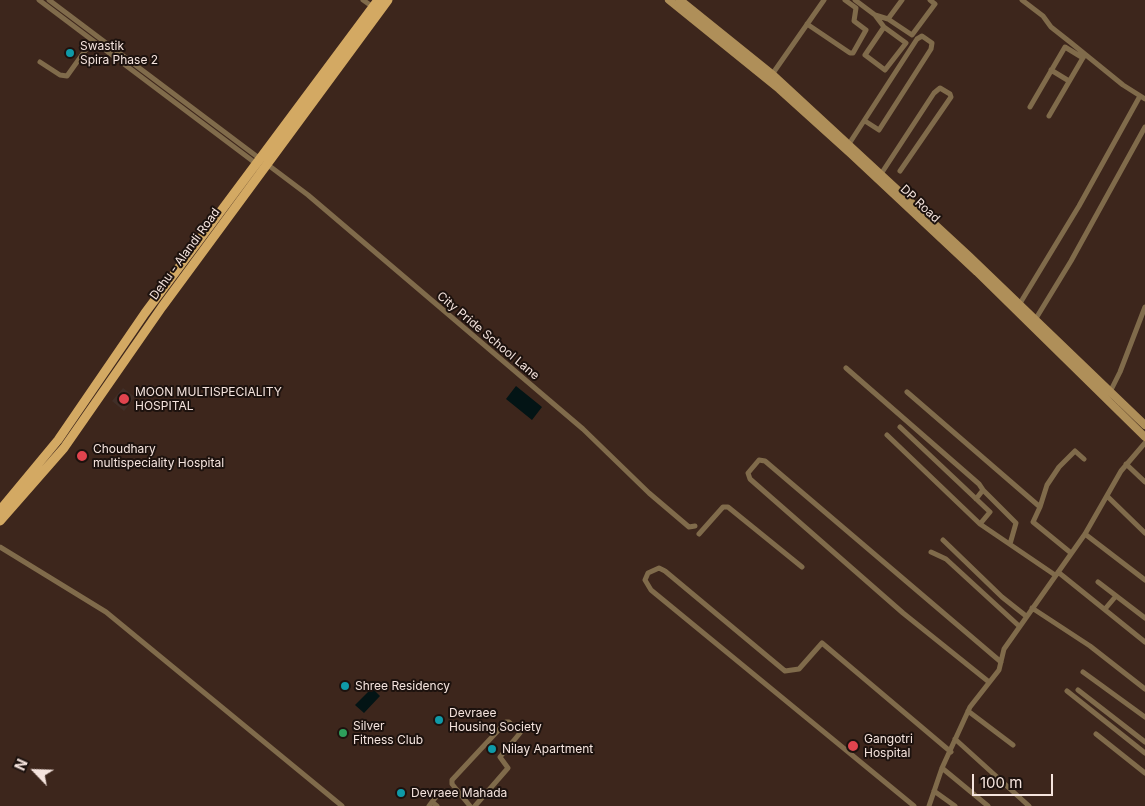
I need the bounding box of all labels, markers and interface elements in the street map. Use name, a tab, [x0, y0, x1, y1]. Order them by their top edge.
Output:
place label: Swastik Spira Phase 2	[80, 39, 158, 67]
marker: Swastik Spira Phase 2	[64, 47, 76, 59]
street label: DP Road	[897, 182, 943, 226]
street label: Dehu - Alandi Road	[147, 205, 223, 303]
street label: City Pride School Lane	[434, 289, 542, 383]
place label: MOON MULTISPECIALITY HOSPITAL	[135, 385, 282, 413]
marker: MOON MULTISPECIALITY HOSPITAL	[117, 392, 131, 406]
place label: Choudhary multispeciality Hospital	[93, 442, 224, 470]
marker: Choudhary multispeciality Hospital	[75, 449, 89, 463]
place label: Shree Residency	[355, 679, 450, 693]
marker: Shree Residency	[339, 680, 351, 692]
place label: Devraee Housing Society	[449, 706, 542, 734]
marker: Devraee Housing Society	[433, 714, 445, 726]
place label: Silver Fitness Club	[353, 719, 423, 747]
marker: Silver Fitness Club	[337, 727, 349, 739]
place label: Gangotri Hospital	[864, 732, 913, 760]
marker: Gangotri Hospital	[846, 739, 860, 753]
place label: Nilay Apartment	[502, 742, 593, 756]
marker: Nilay Apartment	[486, 743, 498, 755]
north arrow	[10, 746, 60, 796]
text: N	[11, 756, 31, 773]
scale bar	[975, 764, 1056, 796]
text: 100 m	[980, 773, 1022, 792]
place label: Devraee Mahada	[411, 786, 507, 800]
marker: Devraee Mahada	[395, 787, 407, 799]

